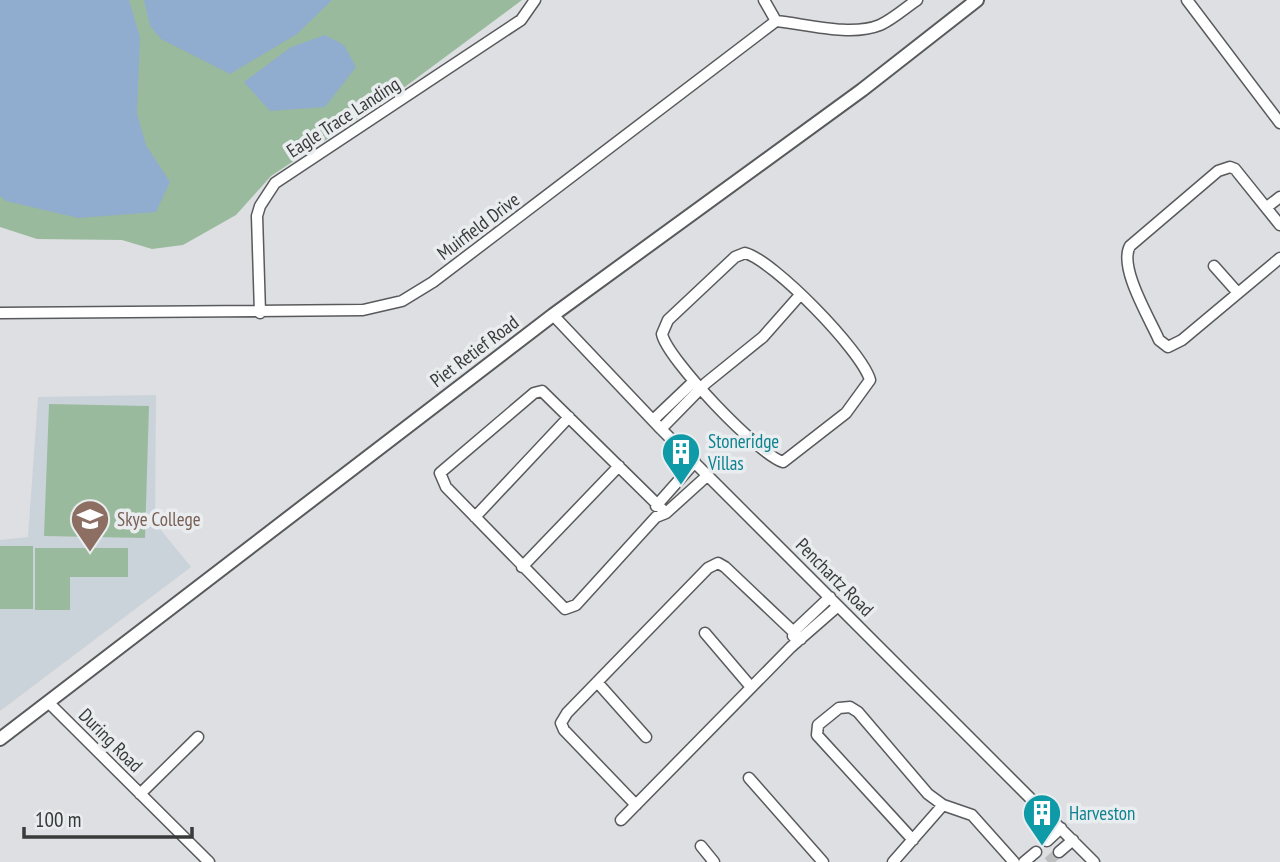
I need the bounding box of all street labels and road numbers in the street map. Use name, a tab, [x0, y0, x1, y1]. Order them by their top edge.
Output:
street label: Eagle Trace Landing	[282, 71, 404, 163]
street label: Muirfield Drive	[432, 187, 524, 265]
street label: Piet Retief Road	[425, 310, 523, 392]
street label: Penchartz Road	[791, 533, 879, 621]
street label: During Road	[74, 703, 148, 777]

